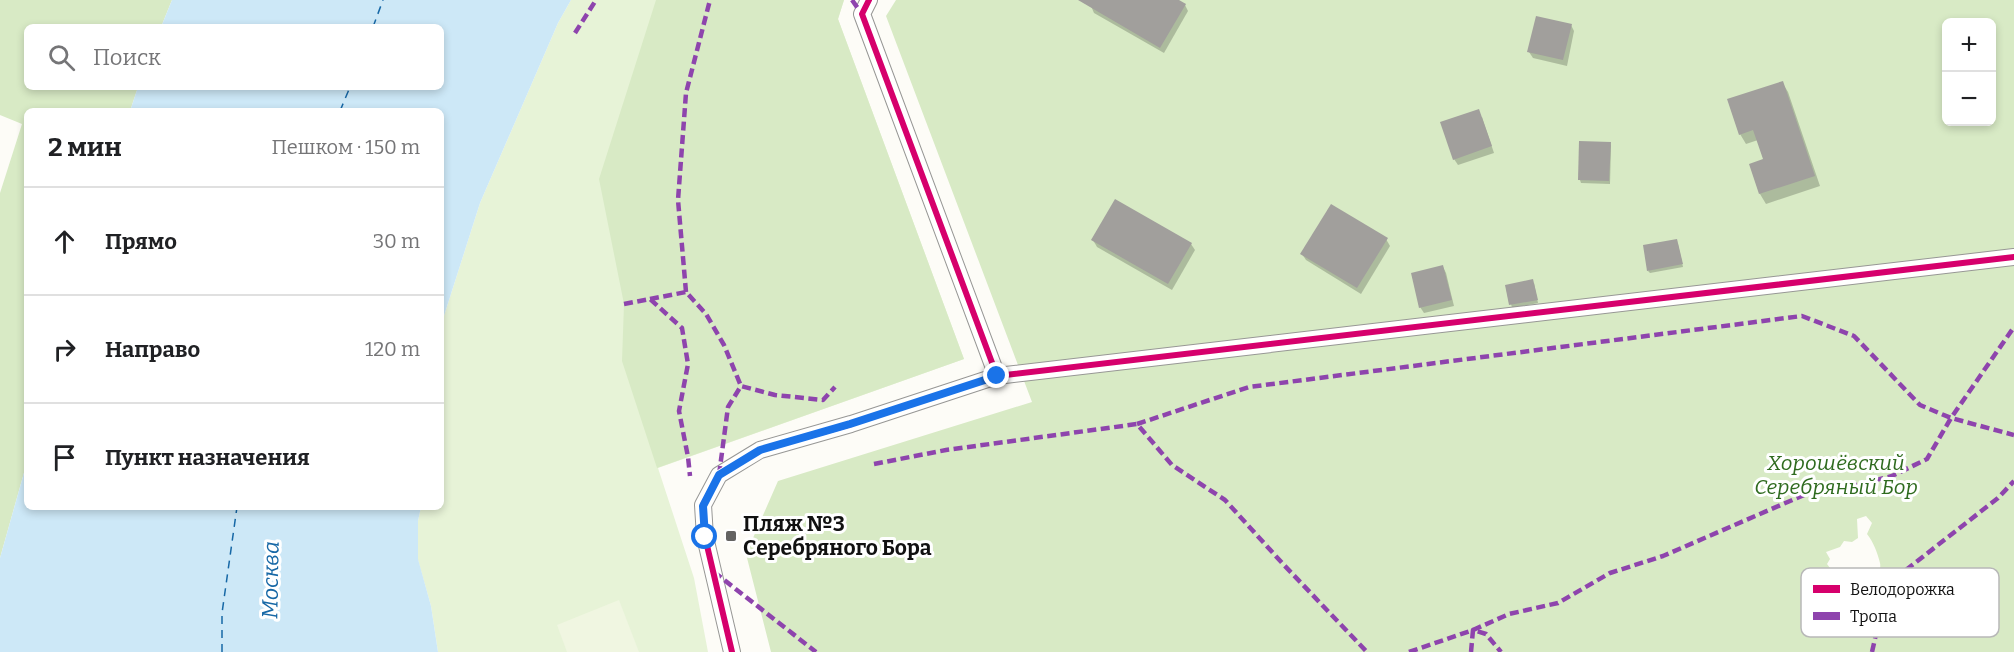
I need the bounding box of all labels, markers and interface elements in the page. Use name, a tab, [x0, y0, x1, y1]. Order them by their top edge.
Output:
map controls	[1942, 18, 1996, 126]
button: +	[1942, 18, 1996, 72]
search box	[24, 24, 444, 90]
icon: search	[45, 41, 78, 74]
text: Поиск	[93, 44, 161, 71]
button: −	[1942, 72, 1996, 126]
text: 2 мин	[48, 132, 122, 163]
text: Пешком · 150 m	[272, 135, 420, 159]
icon: ahead	[48, 225, 81, 258]
text: Прямо	[105, 228, 177, 255]
text: 30 m	[373, 229, 420, 253]
icon: right	[48, 333, 81, 366]
text: Направо	[105, 336, 200, 363]
text: 120 m	[365, 337, 420, 361]
route end	[983, 362, 1009, 388]
icon: arrive	[48, 441, 81, 474]
text: Пункт назначения	[105, 444, 310, 471]
park label: Хорошёвский Серебряный Бор	[1754, 450, 1918, 500]
place label: Пляж №3 Cеребряного Бора	[743, 511, 932, 561]
route start	[691, 523, 717, 549]
marker: Пляж №3 Cеребряного Бора	[724, 529, 738, 543]
water label: Москва	[256, 541, 285, 619]
legend	[1801, 568, 1999, 637]
text: Велодорожка	[1850, 580, 1955, 599]
text: Тропа	[1850, 607, 1897, 626]

